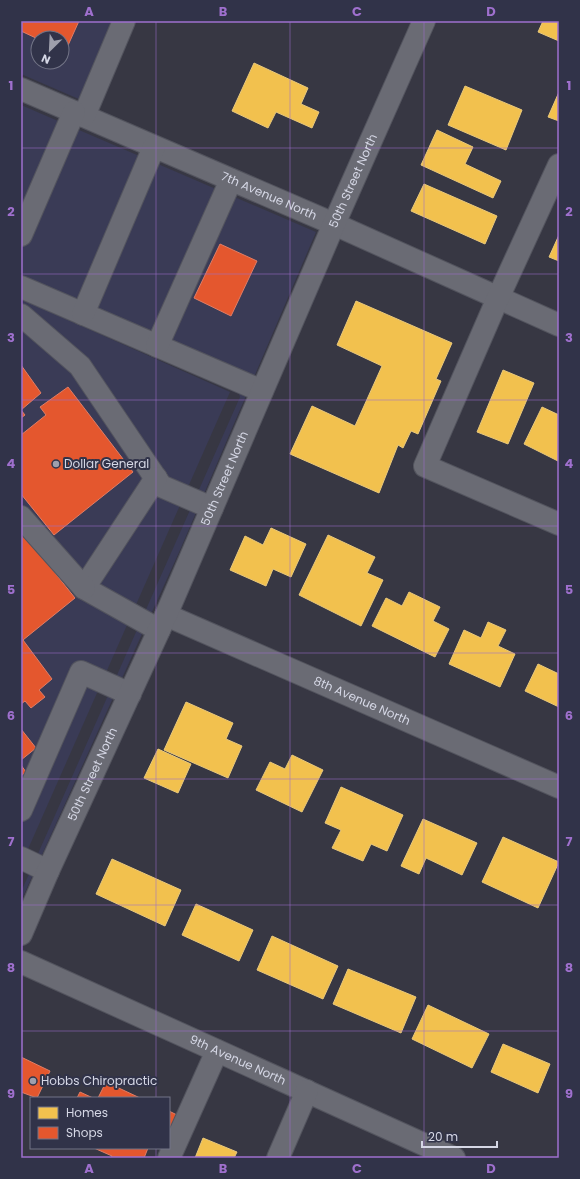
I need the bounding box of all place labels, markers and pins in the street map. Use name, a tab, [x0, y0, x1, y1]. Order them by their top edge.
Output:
place label: Dollar General	[64, 455, 149, 472]
marker: Dollar General	[51, 459, 61, 469]
place label: Hobbs Chiropractic	[41, 1072, 157, 1089]
marker: Hobbs Chiropractic	[28, 1076, 38, 1086]

